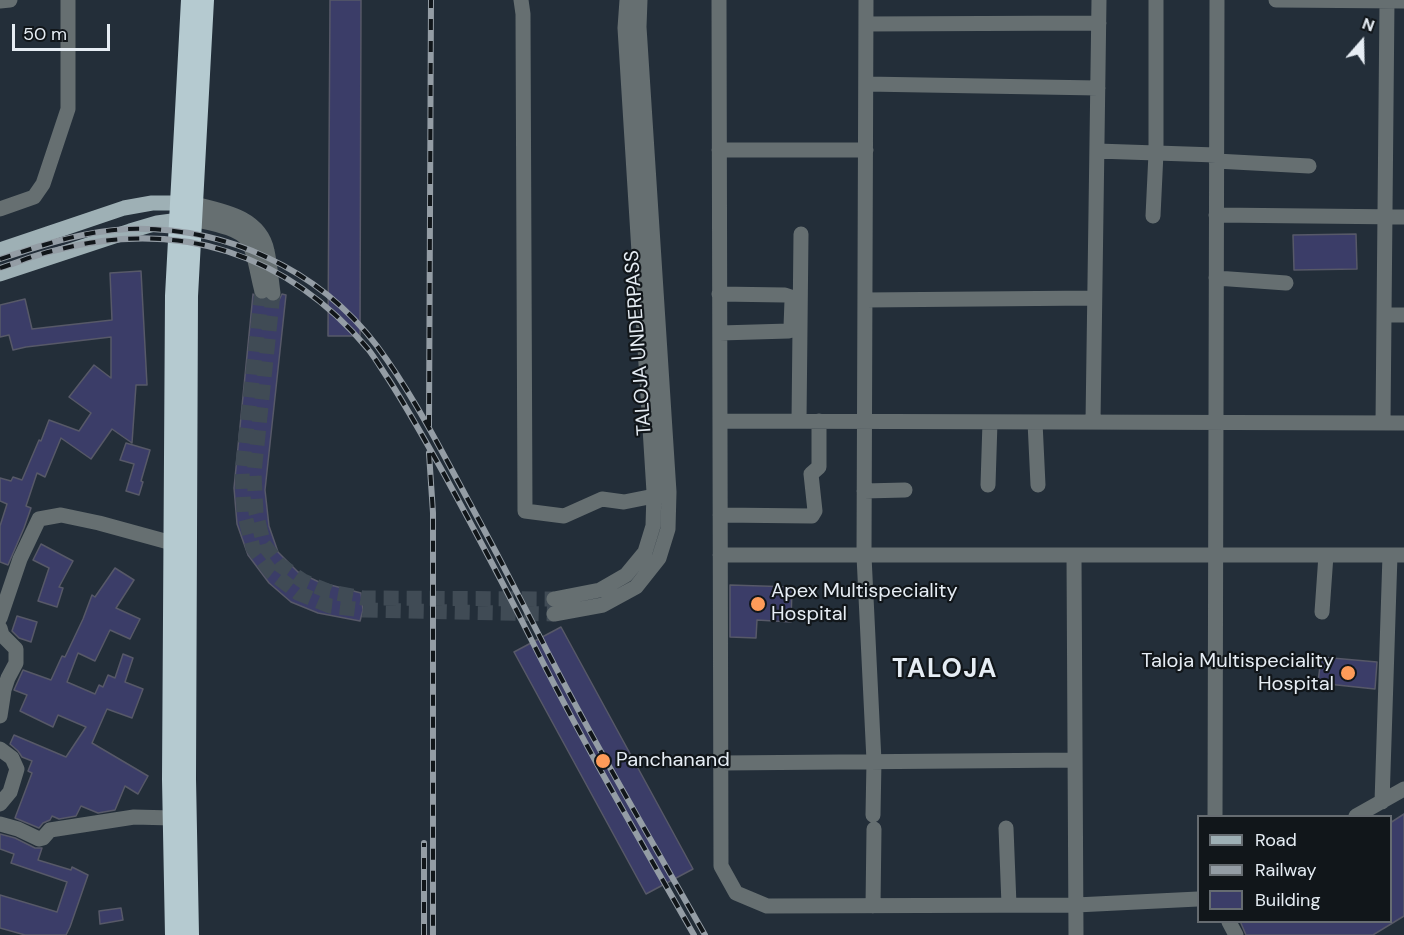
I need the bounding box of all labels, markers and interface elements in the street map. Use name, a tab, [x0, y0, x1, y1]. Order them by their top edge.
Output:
scale bar	[15, 12, 112, 50]
north arrow	[1332, 12, 1392, 72]
text: N	[1359, 13, 1377, 36]
text: 50 m	[23, 22, 67, 46]
street label: TALOJA UNDERPASS	[621, 249, 657, 437]
place label: Apex Multispeciality Hospital	[771, 580, 958, 627]
marker: Apex Multispeciality Hospital	[749, 595, 767, 613]
place label: Taloja Multispeciality Hospital	[1141, 650, 1334, 697]
district label: TALOJA	[892, 654, 998, 686]
marker: Taloja Multispeciality Hospital	[1339, 664, 1357, 682]
place label: Panchanand	[616, 749, 730, 773]
marker: Panchanand	[594, 752, 612, 770]
legend	[1197, 815, 1392, 923]
text: Road	[1255, 828, 1297, 852]
text: Railway	[1255, 858, 1317, 882]
text: Building	[1255, 888, 1320, 912]

